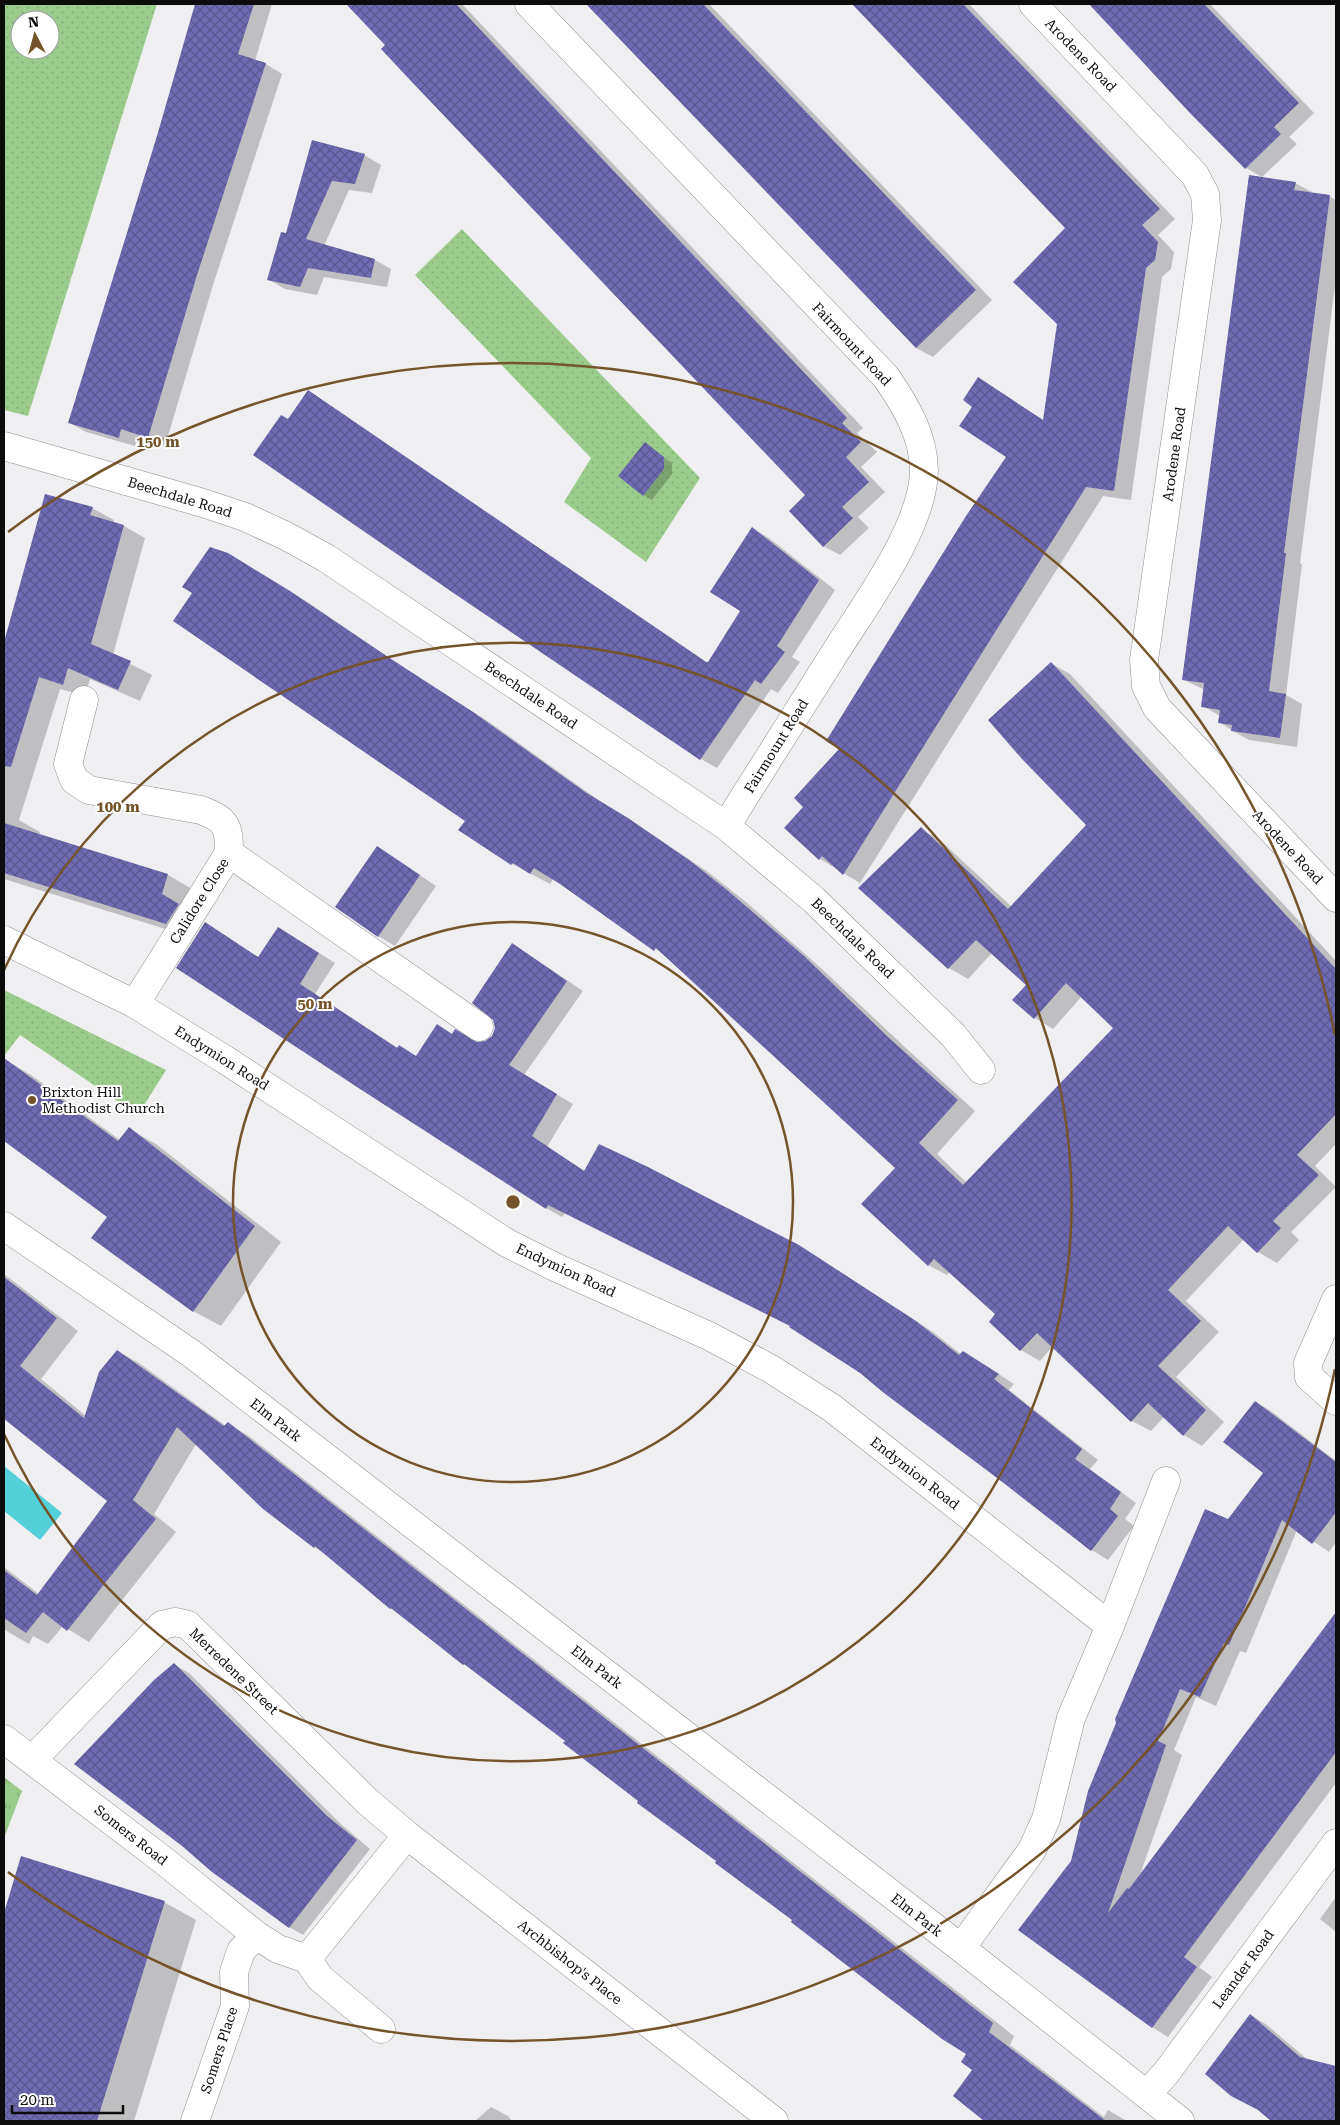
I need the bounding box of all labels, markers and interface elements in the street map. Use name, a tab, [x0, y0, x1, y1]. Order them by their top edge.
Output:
north arrow	[10, 10, 60, 60]
text: N	[27, 14, 40, 31]
street label: Arodene Road	[1042, 15, 1120, 95]
street label: Fairmount Road	[809, 299, 895, 389]
street label: Arodene Road	[1159, 406, 1189, 502]
text: 150 m	[136, 433, 180, 451]
street label: Beechdale Road	[126, 474, 234, 520]
street label: Beechdale Road	[482, 658, 580, 732]
street label: Fairmount Road	[741, 696, 811, 796]
text: 100 m	[96, 798, 140, 816]
street label: Arodene Road	[1250, 807, 1326, 887]
street label: Calidore Close	[166, 855, 232, 947]
street label: Beechdale Road	[808, 895, 898, 981]
text: 50 m	[297, 995, 333, 1013]
street label: Endymion Road	[172, 1023, 272, 1093]
place label: Brixton Hill Methodist Church	[42, 1084, 165, 1116]
marker: Brixton Hill Methodist Church	[26, 1094, 38, 1106]
centre of rings	[504, 1193, 522, 1211]
street label: Endymion Road	[514, 1240, 618, 1300]
street label: Elm Park	[247, 1395, 305, 1445]
street label: Endymion Road	[867, 1433, 963, 1513]
street label: Merredene Street	[186, 1625, 282, 1717]
street label: Elm Park	[568, 1642, 626, 1692]
street label: Somers Road	[91, 1802, 171, 1869]
street label: Elm Park	[888, 1890, 946, 1940]
street label: Archbishop's Place	[515, 1916, 625, 2008]
street label: Leander Road	[1209, 1927, 1277, 2011]
street label: Somers Place	[197, 2004, 241, 2095]
scale bar	[12, 2082, 124, 2114]
text: 20 m	[20, 2091, 55, 2109]

